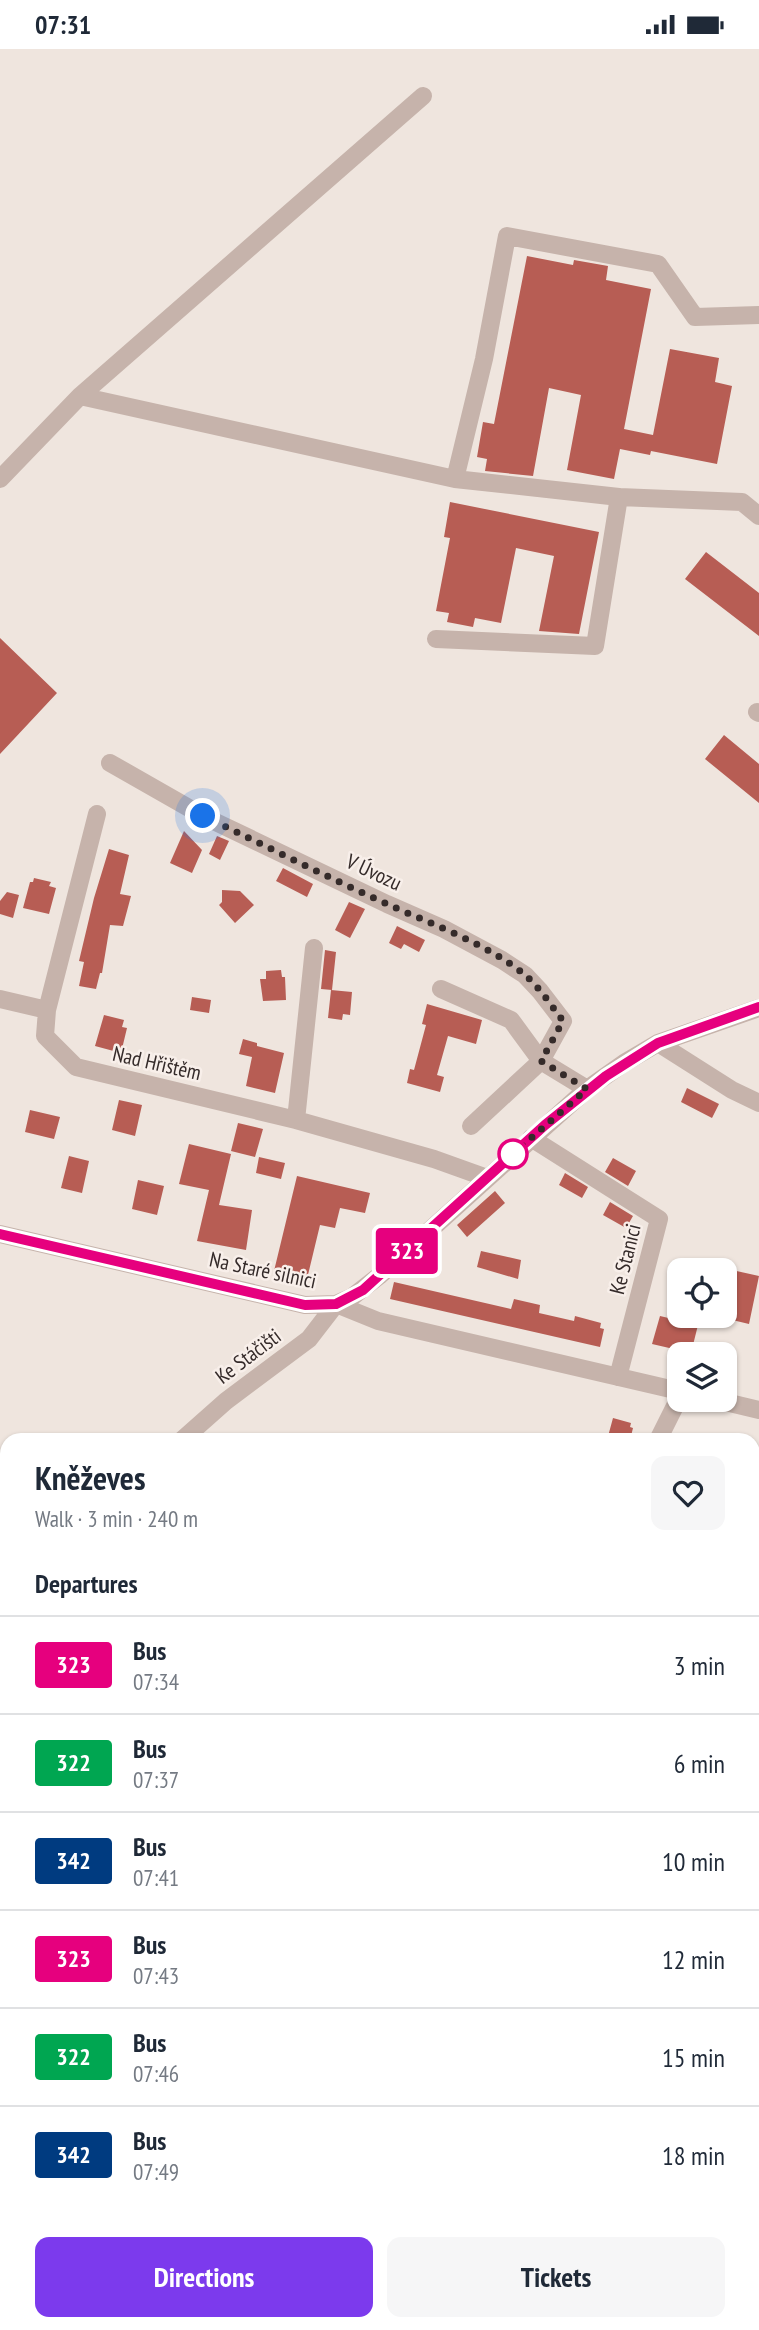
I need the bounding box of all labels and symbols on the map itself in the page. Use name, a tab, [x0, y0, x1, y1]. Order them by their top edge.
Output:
your location	[185, 798, 220, 833]
street label: V Úvozu	[341, 847, 406, 897]
street label: Nad Hřištěm	[110, 1040, 204, 1086]
unlabelled marker	[498, 1139, 528, 1169]
street label: Ke Stanici	[603, 1221, 647, 1297]
line badge: 323	[367, 1228, 447, 1274]
street label: Na Staré silnici	[207, 1246, 319, 1294]
street label: Ke Stáčišti	[210, 1323, 286, 1389]

